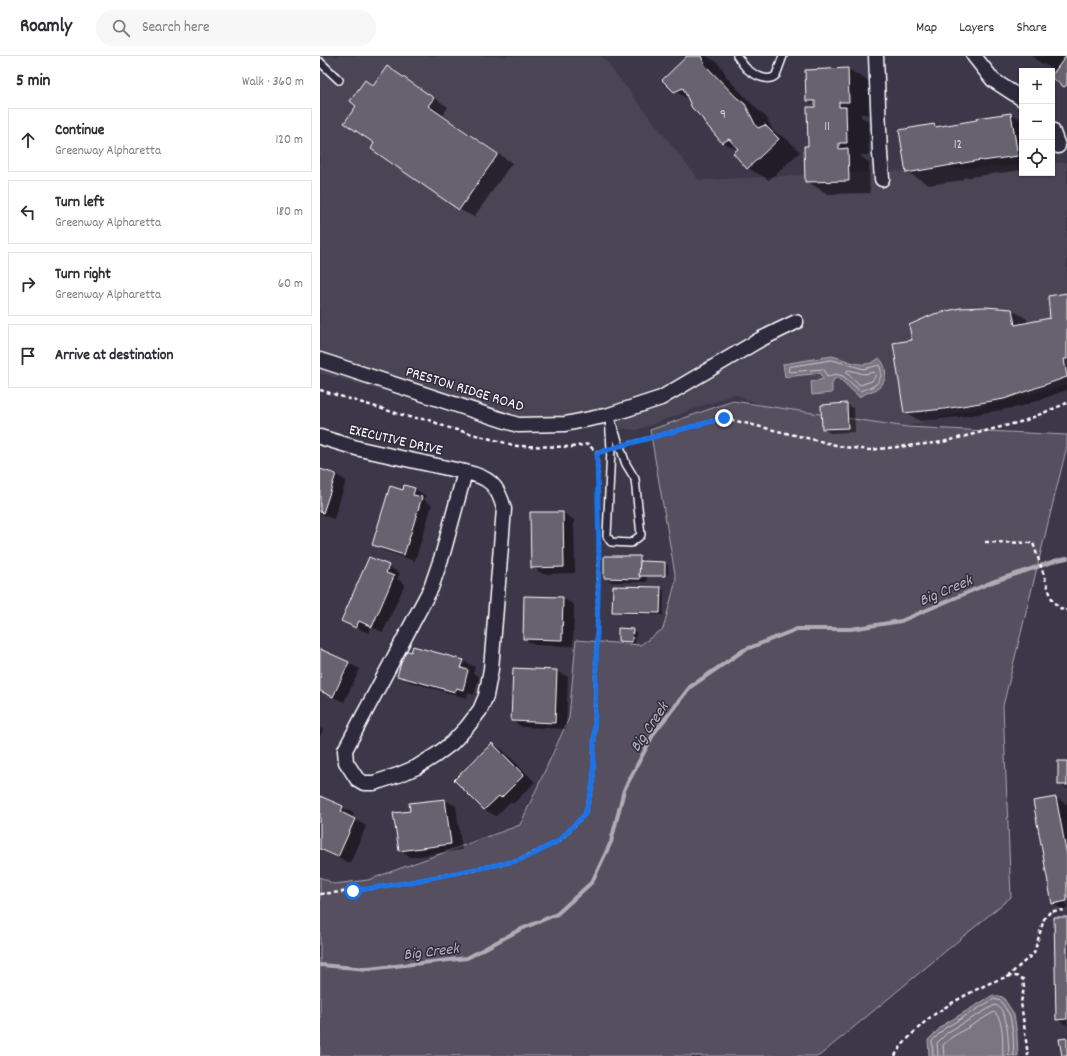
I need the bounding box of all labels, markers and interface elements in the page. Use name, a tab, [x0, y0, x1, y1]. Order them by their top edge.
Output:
search box	[96, 10, 376, 46]
text: Roamly	[20, 14, 72, 41]
icon: search	[110, 17, 132, 39]
text: Search here	[142, 17, 210, 39]
text: Map	[916, 18, 937, 38]
text: Layers	[959, 18, 994, 38]
text: Share	[1016, 18, 1047, 38]
map controls	[1019, 68, 1055, 176]
button: +	[1019, 68, 1055, 104]
text: 5 min	[16, 70, 50, 94]
text: Walk · 360 m	[242, 73, 304, 92]
button: −	[1019, 104, 1055, 140]
house number: 9	[720, 106, 726, 125]
house number: 11	[824, 118, 830, 137]
text: Continue	[55, 120, 104, 142]
icon: ahead	[17, 129, 39, 151]
text: 120 m	[275, 131, 303, 150]
house number: 12	[954, 136, 962, 155]
button: locate	[1019, 140, 1055, 176]
text: Greenway Alpharetta	[55, 142, 161, 161]
text: Turn left	[55, 192, 104, 214]
icon: left	[17, 201, 39, 223]
text: 180 m	[276, 203, 303, 222]
text: Greenway Alpharetta	[55, 214, 161, 233]
text: Turn right	[55, 264, 111, 286]
icon: right	[17, 273, 39, 295]
text: 60 m	[278, 275, 303, 294]
text: Greenway Alpharetta	[55, 286, 161, 305]
icon: arrive	[17, 345, 39, 367]
text: Arrive at destination	[55, 345, 173, 367]
street label: PRESTON RIDGE ROAD	[403, 362, 526, 418]
route end	[715, 409, 733, 427]
street label: EXECUTIVE DRIVE	[347, 420, 445, 462]
water label: Big Creek	[916, 569, 977, 613]
water label: Big Creek	[625, 697, 676, 757]
route start	[344, 882, 362, 900]
water label: Big Creek	[402, 938, 462, 967]

